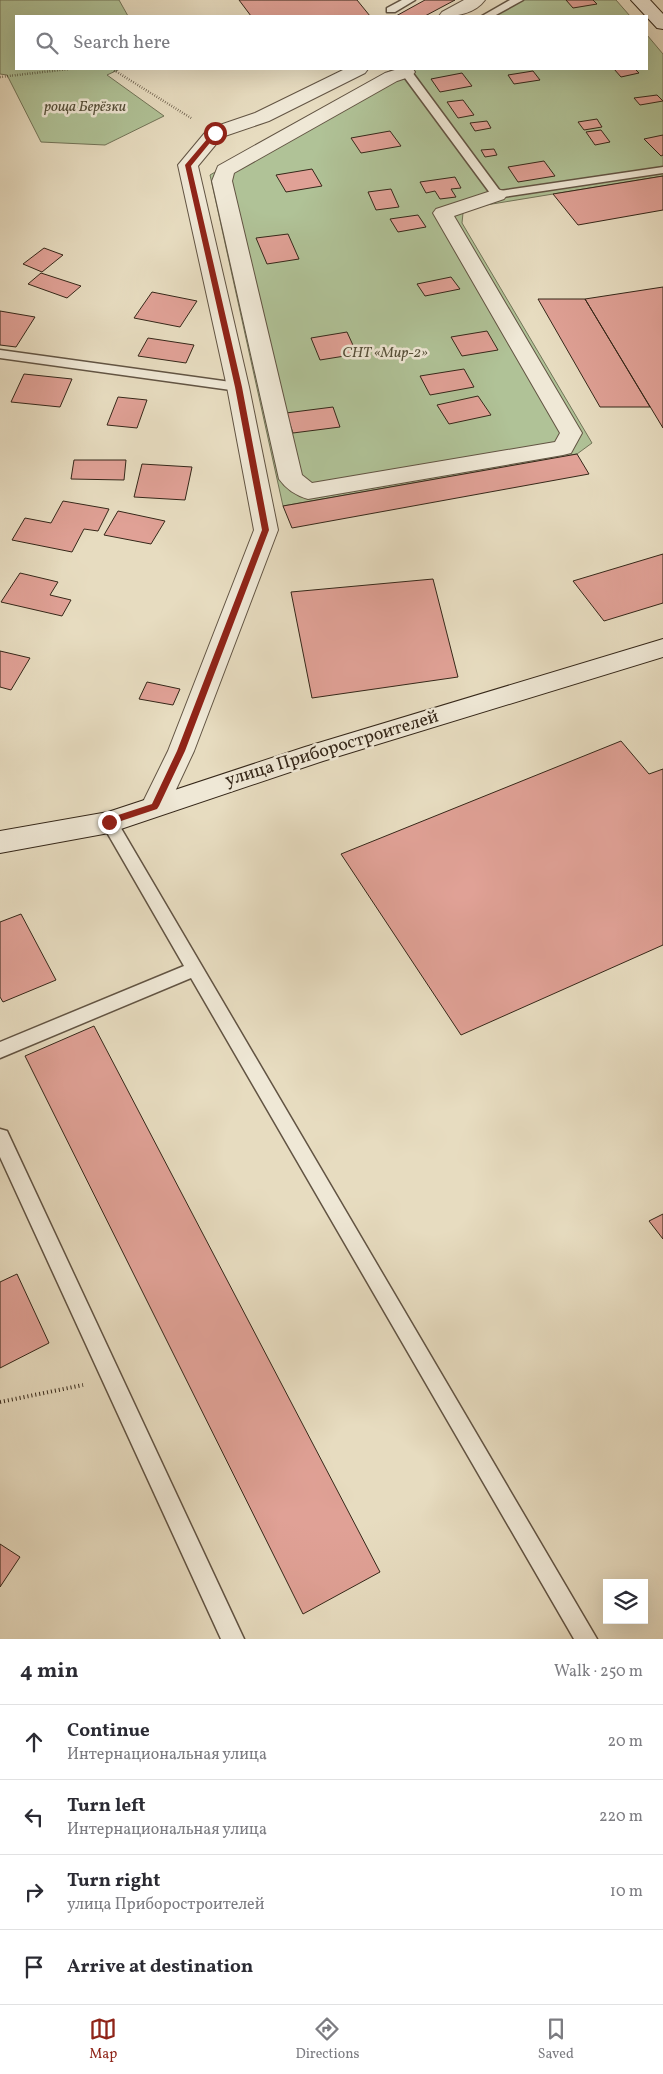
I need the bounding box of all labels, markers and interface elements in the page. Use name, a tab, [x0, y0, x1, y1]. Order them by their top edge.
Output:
search box	[15, 15, 648, 70]
icon: search	[33, 29, 61, 57]
text: Search here	[73, 30, 170, 56]
park label: роща Берёзки	[44, 97, 126, 118]
route start	[204, 122, 227, 145]
park label: СНТ «Мир-2»	[342, 343, 428, 364]
street label: улица Приборостроителей	[222, 705, 442, 793]
route end	[98, 811, 121, 834]
map controls	[603, 1579, 648, 1624]
button: layers	[603, 1579, 648, 1624]
text: 4 min	[20, 1657, 79, 1686]
text: Walk · 250 m	[554, 1661, 643, 1683]
text: Continue	[67, 1718, 150, 1744]
icon: ahead	[20, 1728, 48, 1756]
text: 20 m	[608, 1731, 643, 1753]
text: Интернациональная улица	[67, 1744, 267, 1766]
text: Turn left	[67, 1793, 146, 1819]
icon: left	[20, 1803, 48, 1831]
text: 220 m	[599, 1806, 643, 1828]
text: Интернациональная улица	[67, 1819, 267, 1841]
text: Turn right	[67, 1868, 160, 1894]
icon: right	[20, 1878, 48, 1906]
text: 10 m	[610, 1881, 643, 1903]
text: улица Приборостроителей	[67, 1894, 264, 1916]
icon: arrive	[20, 1953, 48, 1981]
text: Arrive at destination	[67, 1954, 253, 1980]
tab: Map	[89, 2015, 117, 2064]
tab: Directions	[295, 2015, 360, 2064]
tab: Saved	[538, 2015, 574, 2064]

